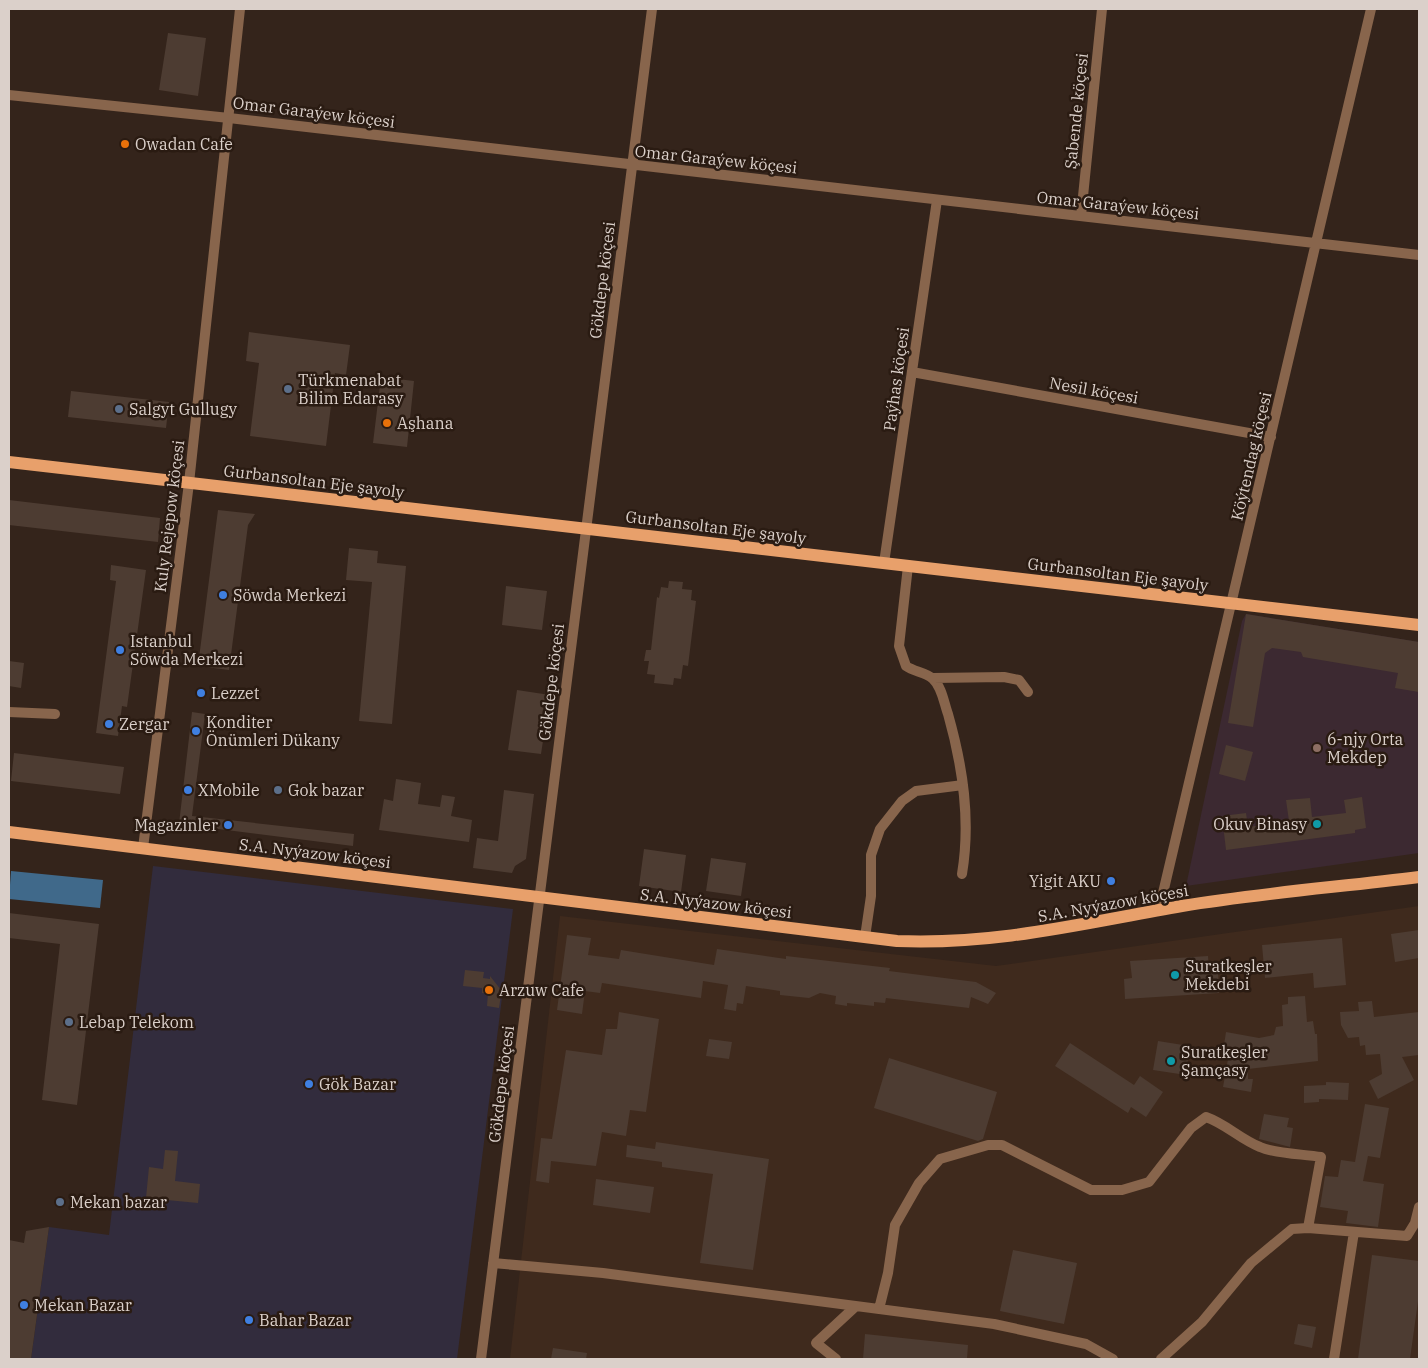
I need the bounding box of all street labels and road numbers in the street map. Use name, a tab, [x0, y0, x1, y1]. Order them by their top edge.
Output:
street label: Şabende köçesi	[1060, 52, 1092, 170]
street label: Omar Garaýew köçesi	[232, 92, 396, 132]
street label: Omar Garaýew köçesi	[634, 141, 798, 177]
street label: Omar Garaýew köçesi	[1036, 187, 1200, 223]
street label: Gökdepe köçesi	[585, 220, 619, 340]
street label: Paýhas köçesi	[879, 326, 913, 432]
street label: Nesil köçesi	[1048, 372, 1140, 408]
street label: Köýtendag köçesi	[1226, 390, 1276, 522]
street label: Kuly Rejepow köçesi	[150, 439, 188, 593]
street label: Gurbansoltan Eje şayoly	[223, 460, 406, 502]
street label: Gurbansoltan Eje şayoly	[625, 506, 808, 548]
street label: Gurbansoltan Eje şayoly	[1027, 553, 1210, 595]
street label: Gökdepe köçesi	[534, 622, 568, 742]
street label: S.A. Nyýazow köçesi	[238, 834, 392, 872]
street label: S.A. Nyýazow köçesi	[1036, 880, 1190, 926]
street label: S.A. Nyýazow köçesi	[639, 884, 793, 922]
street label: Gökdepe köçesi	[484, 1024, 518, 1144]

